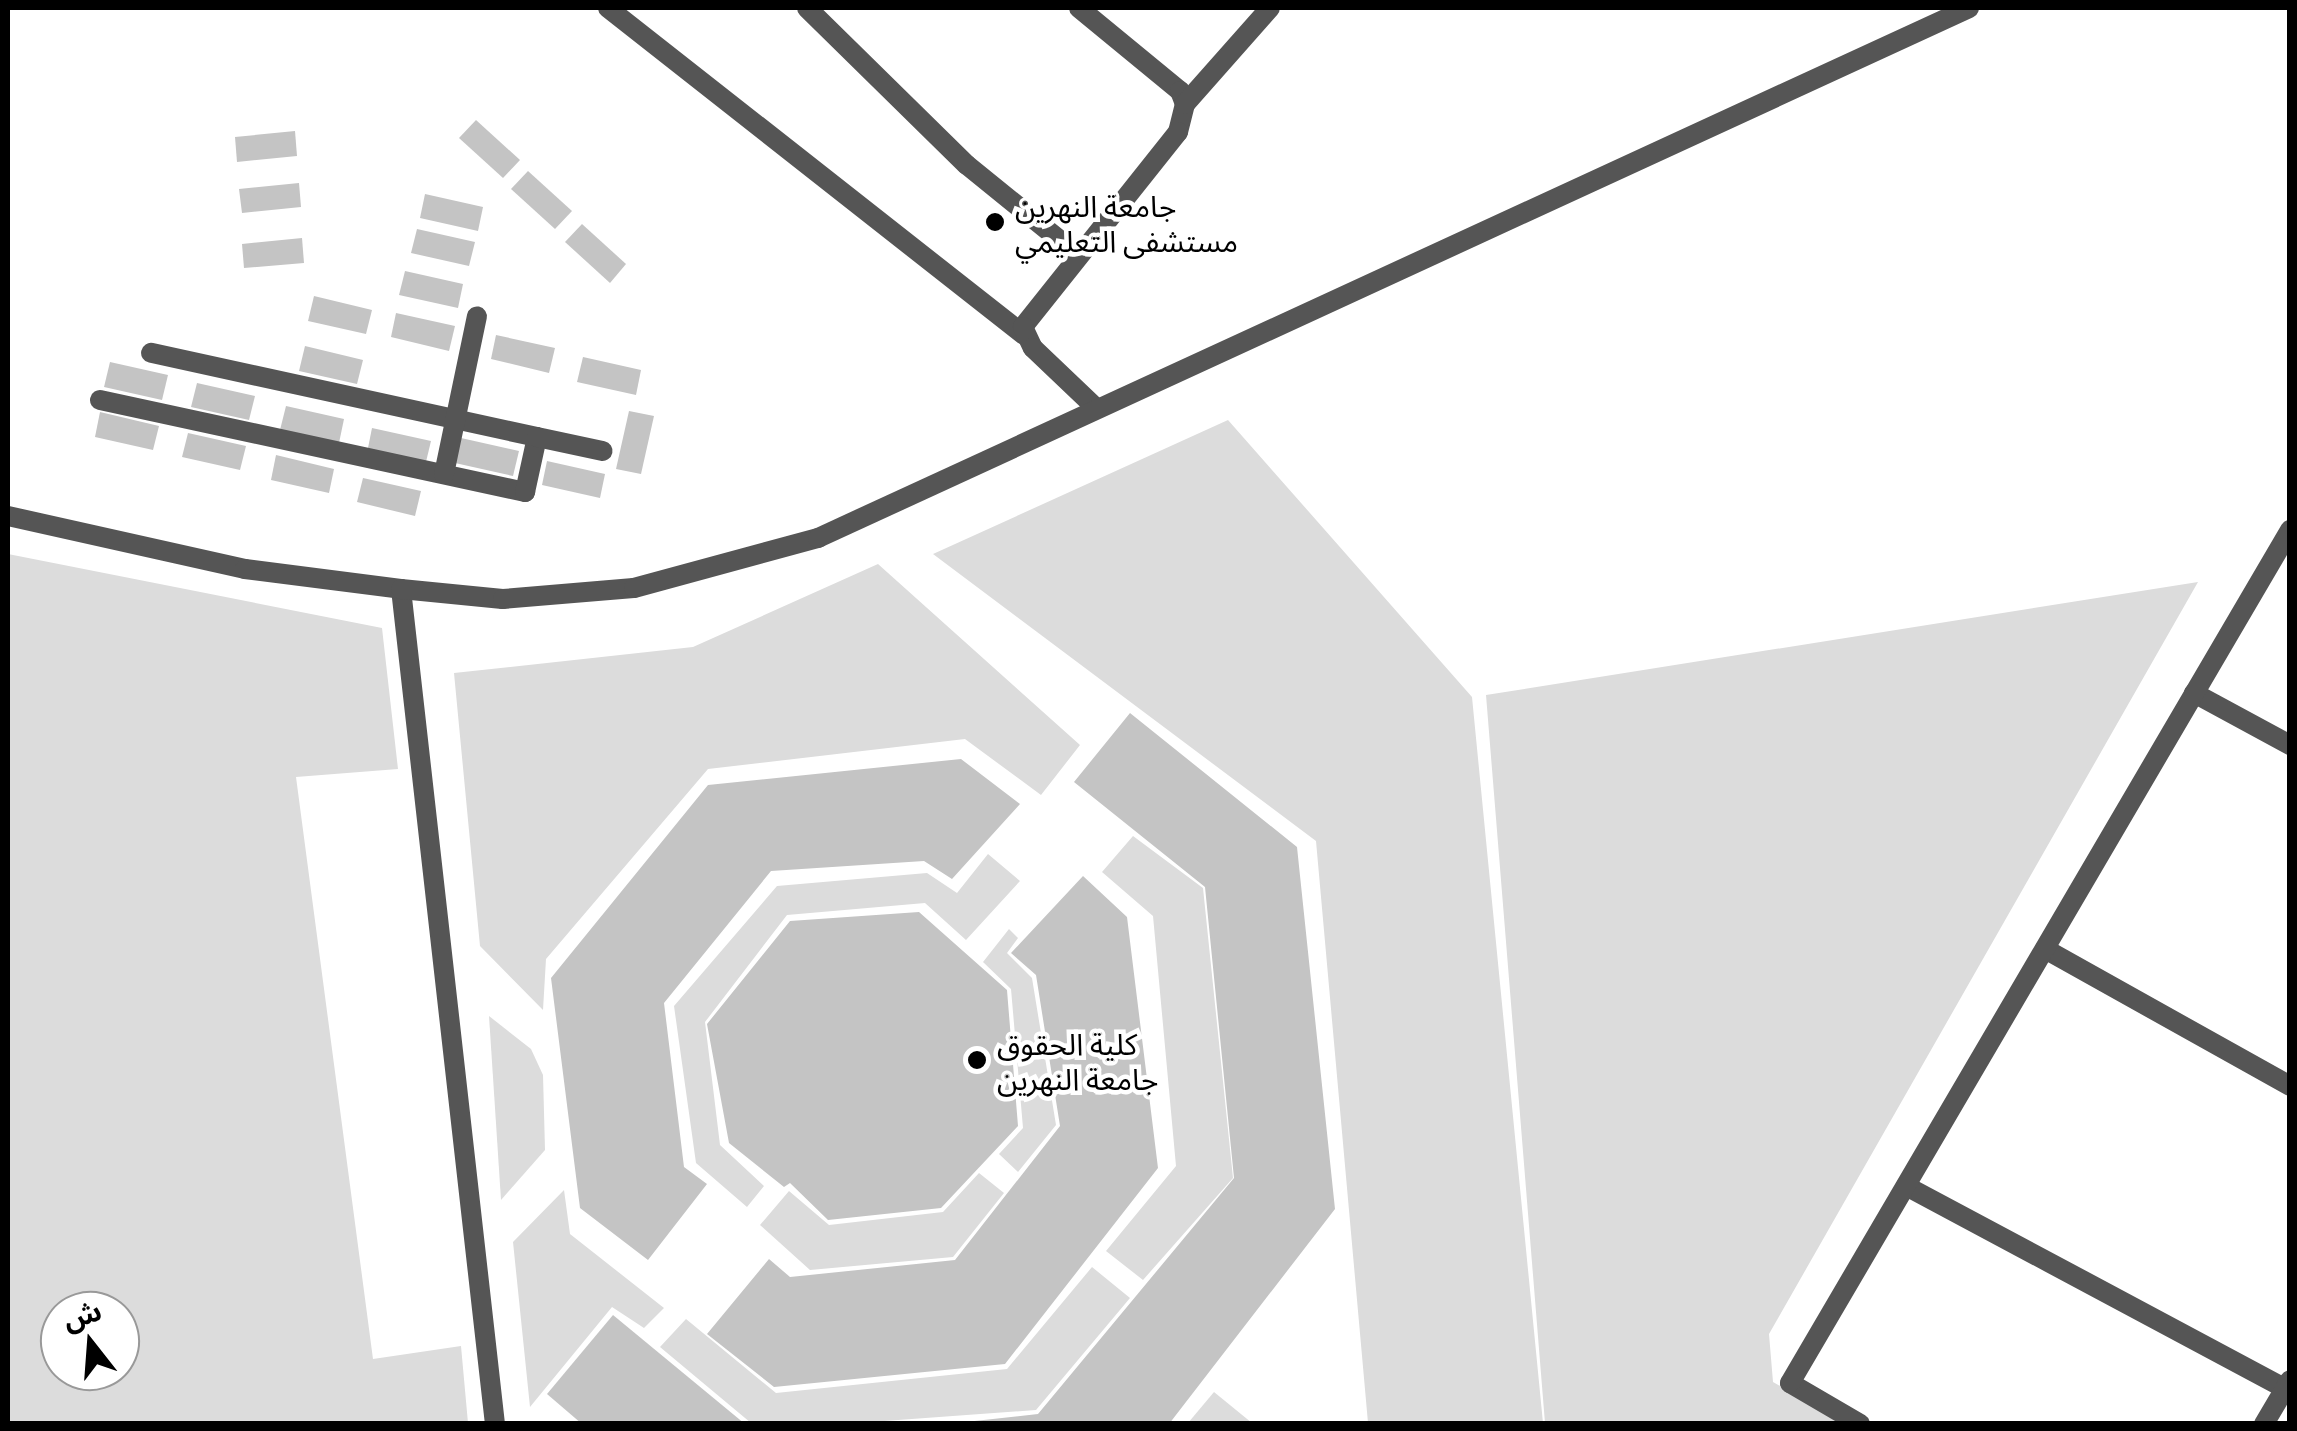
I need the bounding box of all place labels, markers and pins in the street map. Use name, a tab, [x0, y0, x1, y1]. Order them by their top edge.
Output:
place label: جامعة النهرين مستشفى التعليمي	[1015, 187, 1238, 258]
marker: جامعة النهرين مستشفى التعليمي	[984, 211, 1006, 233]
place label: كلية الحقوق جامعة النهرين	[997, 1025, 1158, 1096]
marker: كلية الحقوق جامعة النهرين	[966, 1049, 988, 1071]

